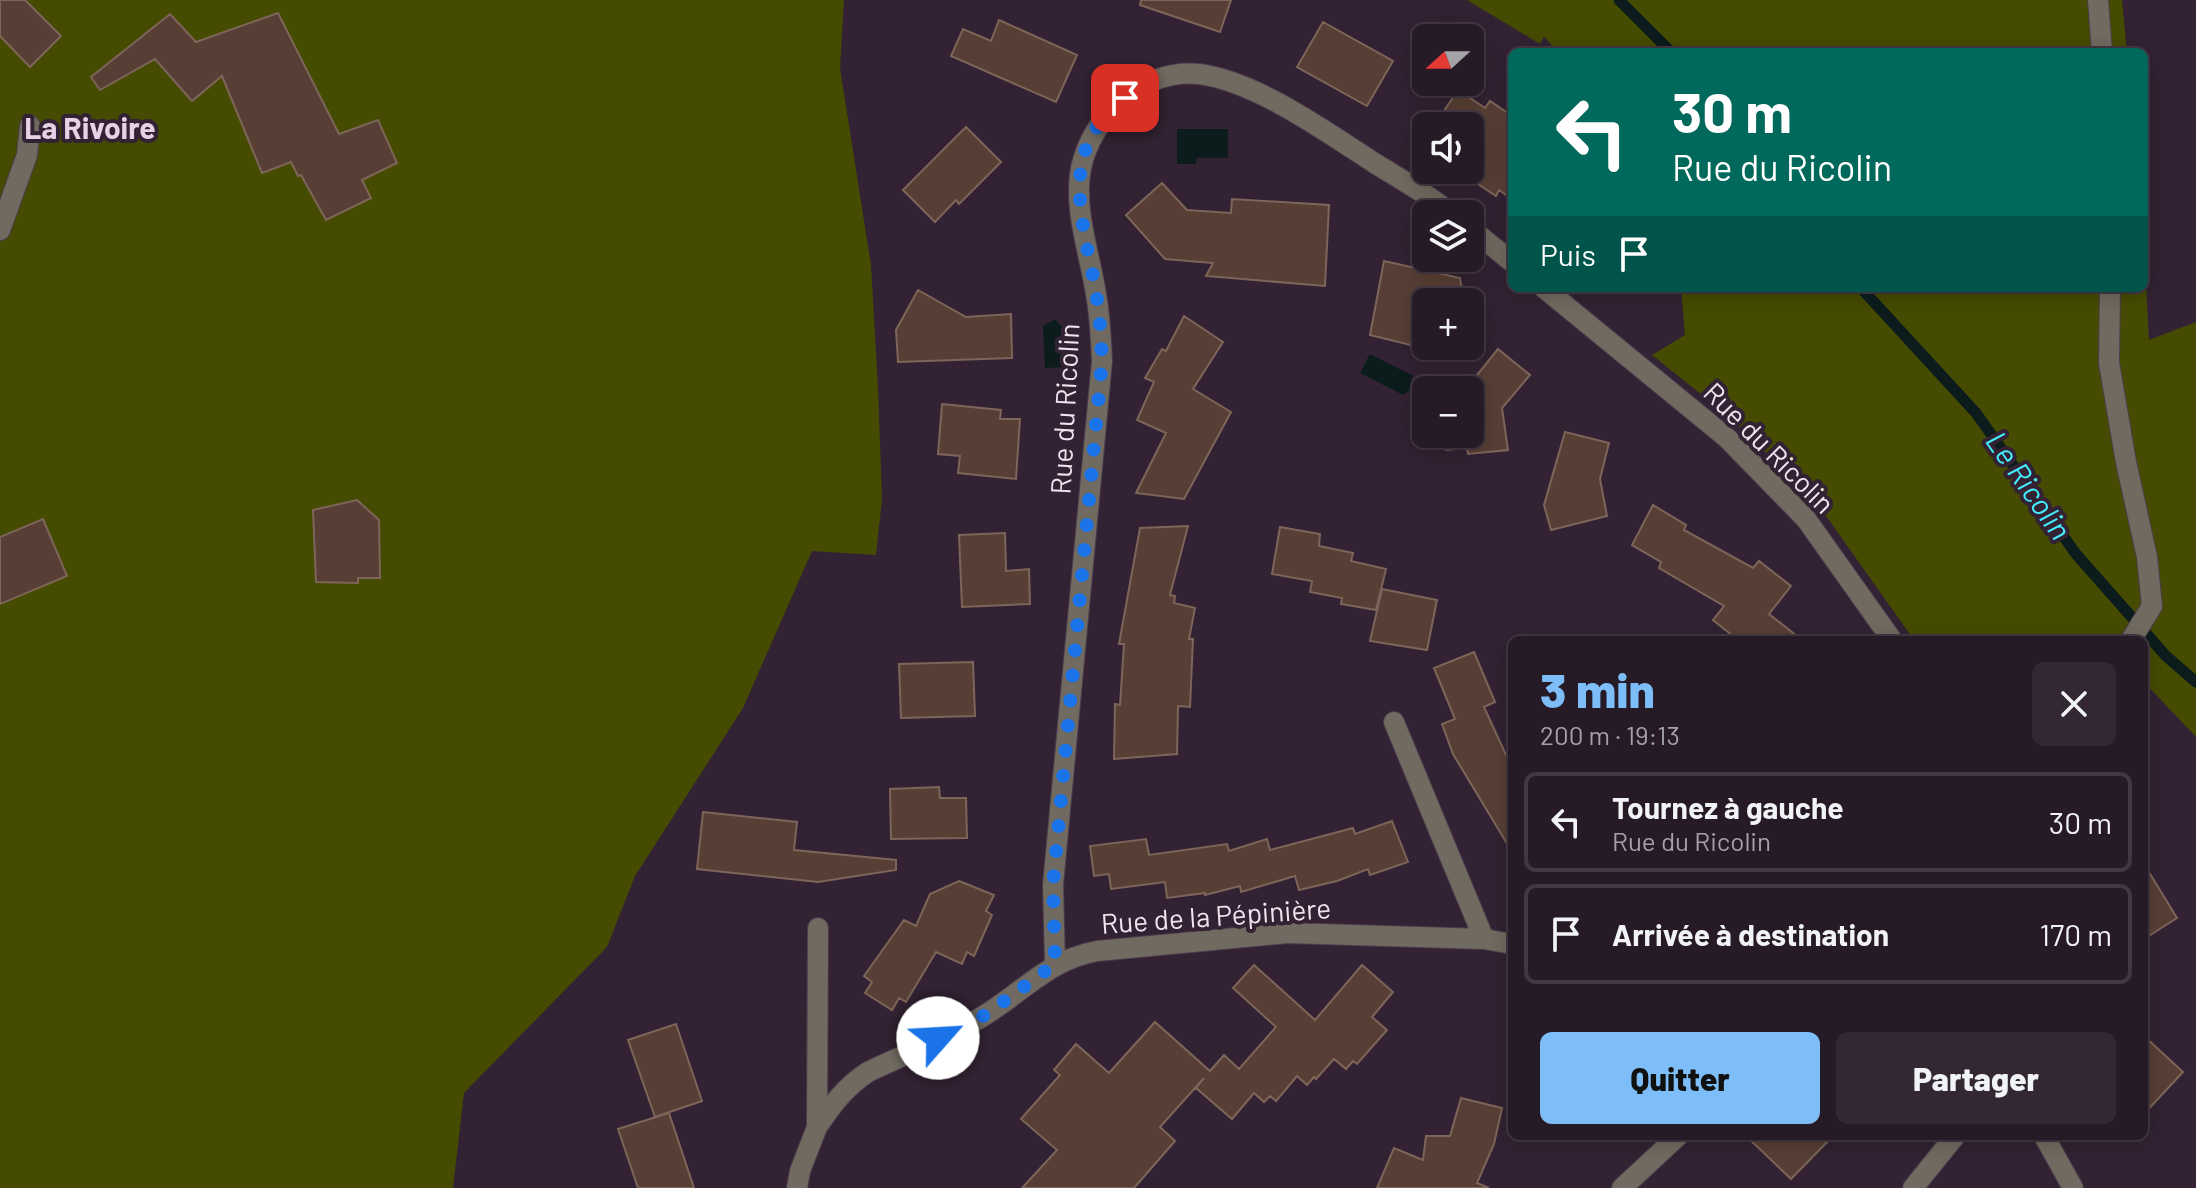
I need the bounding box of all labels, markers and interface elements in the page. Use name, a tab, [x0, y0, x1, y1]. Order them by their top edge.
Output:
north arrow	[1412, 24, 1484, 96]
map controls	[1412, 24, 1484, 448]
pin	[1091, 64, 1159, 132]
icon: arrive	[1103, 76, 1147, 120]
text: 30 m	[1672, 77, 1792, 144]
icon: left	[1540, 80, 1644, 184]
district label: La Rivoire	[24, 109, 156, 145]
button: sound	[1412, 112, 1484, 184]
text: Rue du Ricolin	[1672, 145, 1892, 188]
button: layers	[1412, 200, 1484, 272]
icon: arrive	[1612, 232, 1656, 276]
text: Puis	[1540, 236, 1596, 272]
button: +	[1412, 288, 1484, 360]
street label: Rue du Ricolin	[1043, 323, 1085, 495]
street label: Rue du Ricolin	[1697, 375, 1842, 520]
button: −	[1412, 376, 1484, 448]
water label: Le Ricolin	[1979, 424, 2080, 546]
text: 3 min	[1540, 660, 1655, 718]
button: close	[2032, 662, 2116, 746]
text: 200 m · 19:13	[1540, 719, 1680, 750]
text: Tournez à gauche	[1612, 789, 1844, 825]
icon: left	[1544, 800, 1588, 844]
text: 30 m	[2049, 804, 2112, 840]
text: Rue du Ricolin	[1612, 825, 1771, 856]
street label: Rue de la Pépinière	[1100, 890, 1332, 940]
icon: arrive	[1544, 912, 1588, 956]
text: Arrivée à destination	[1612, 916, 1889, 952]
text: 170 m	[2040, 916, 2112, 952]
position arrow	[896, 996, 980, 1080]
button: Quitter	[1540, 1032, 1820, 1124]
button: Partager	[1836, 1032, 2116, 1124]

